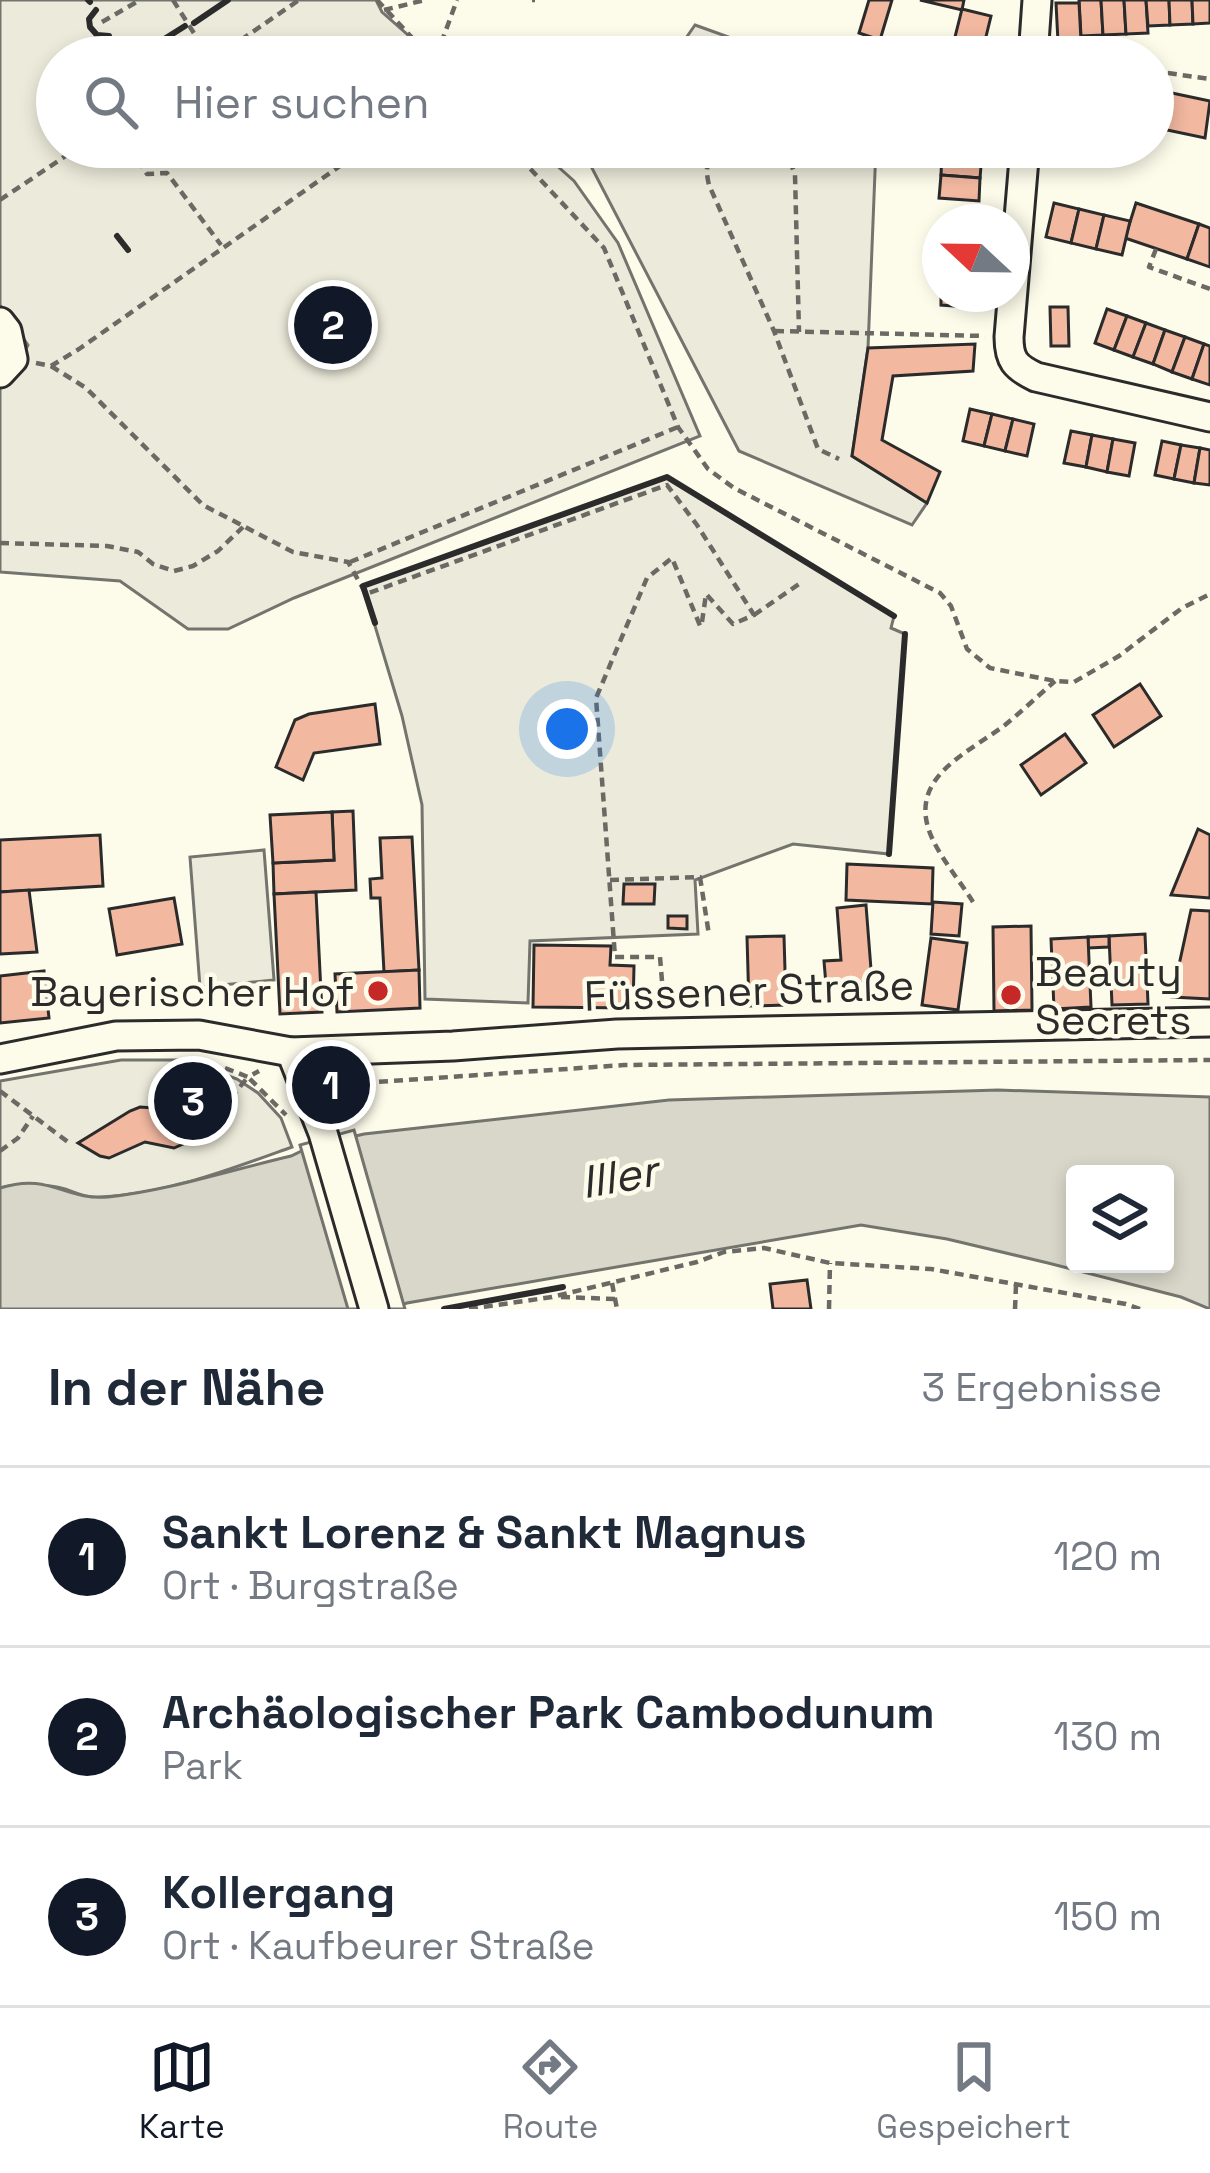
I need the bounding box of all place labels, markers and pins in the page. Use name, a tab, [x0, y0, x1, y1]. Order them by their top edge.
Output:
pin: 2	[294, 280, 372, 370]
place label: Beauty Secrets	[1035, 945, 1191, 1046]
place label: Bayerischer Hof	[30, 965, 354, 1018]
marker: Bayerischer Hof	[365, 978, 391, 1004]
marker: Beauty Secrets	[998, 982, 1024, 1008]
pin: 1	[292, 1040, 370, 1130]
pin: 3	[154, 1056, 232, 1146]

